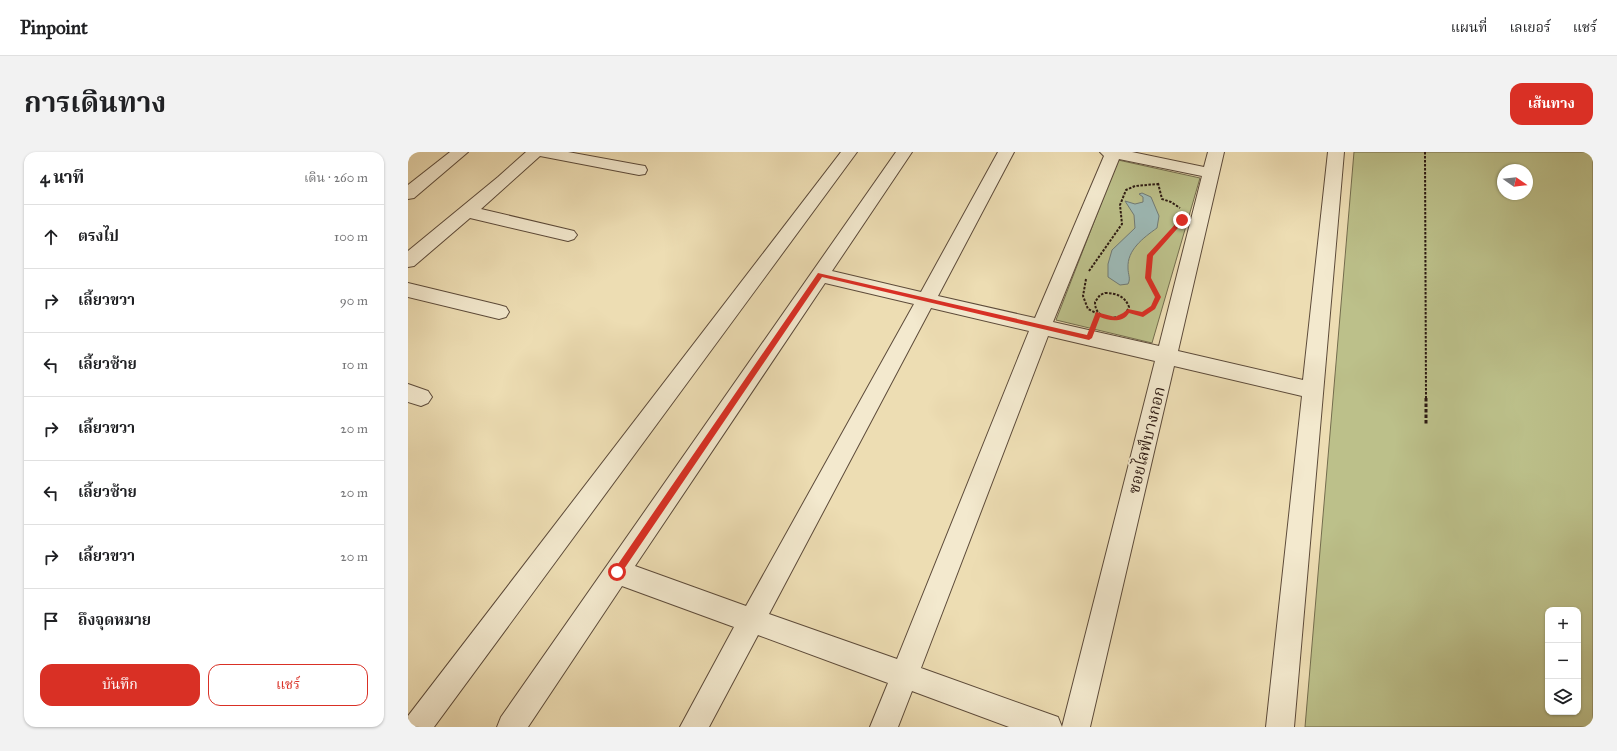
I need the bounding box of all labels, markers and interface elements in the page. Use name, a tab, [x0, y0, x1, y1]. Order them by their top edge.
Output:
text: Pinpoint	[20, 16, 88, 39]
text: แผนที่	[1451, 19, 1487, 36]
text: เลเยอร์	[1509, 19, 1551, 36]
text: แชร์	[1573, 19, 1597, 36]
button: เส้นทาง	[1510, 83, 1593, 125]
text: การเดินทาง	[24, 85, 166, 120]
north arrow	[1497, 164, 1533, 200]
text: 4 นาที	[40, 167, 84, 188]
text: เดิน · 260 m	[304, 170, 368, 186]
route end	[1173, 211, 1191, 229]
icon: ahead	[40, 226, 62, 248]
text: ตรงไป	[78, 227, 119, 245]
text: 100 m	[334, 229, 368, 245]
icon: right	[40, 290, 62, 312]
text: เลี้ยวขวา	[78, 291, 135, 309]
text: 90 m	[340, 293, 368, 309]
icon: left	[40, 354, 62, 376]
text: เลี้ยวซ้าย	[78, 355, 137, 373]
text: 10 m	[342, 357, 368, 373]
street label: ซอยไลฟ์บางกอก	[1123, 384, 1169, 496]
icon: right	[40, 418, 62, 440]
text: เลี้ยวขวา	[78, 419, 135, 437]
text: 20 m	[340, 421, 368, 437]
icon: left	[40, 482, 62, 504]
text: เลี้ยวซ้าย	[78, 483, 137, 501]
text: 20 m	[340, 485, 368, 501]
icon: right	[40, 546, 62, 568]
text: เลี้ยวขวา	[78, 547, 135, 565]
text: 20 m	[340, 549, 368, 565]
route start	[608, 563, 626, 581]
map controls	[1545, 607, 1581, 715]
button: +	[1545, 607, 1581, 643]
icon: arrive	[40, 610, 62, 632]
text: ถึงจุดหมาย	[78, 611, 151, 629]
button: −	[1545, 643, 1581, 679]
button: บันทึก	[40, 664, 200, 706]
button: แชร์	[208, 664, 368, 706]
button: layers	[1545, 679, 1581, 715]

